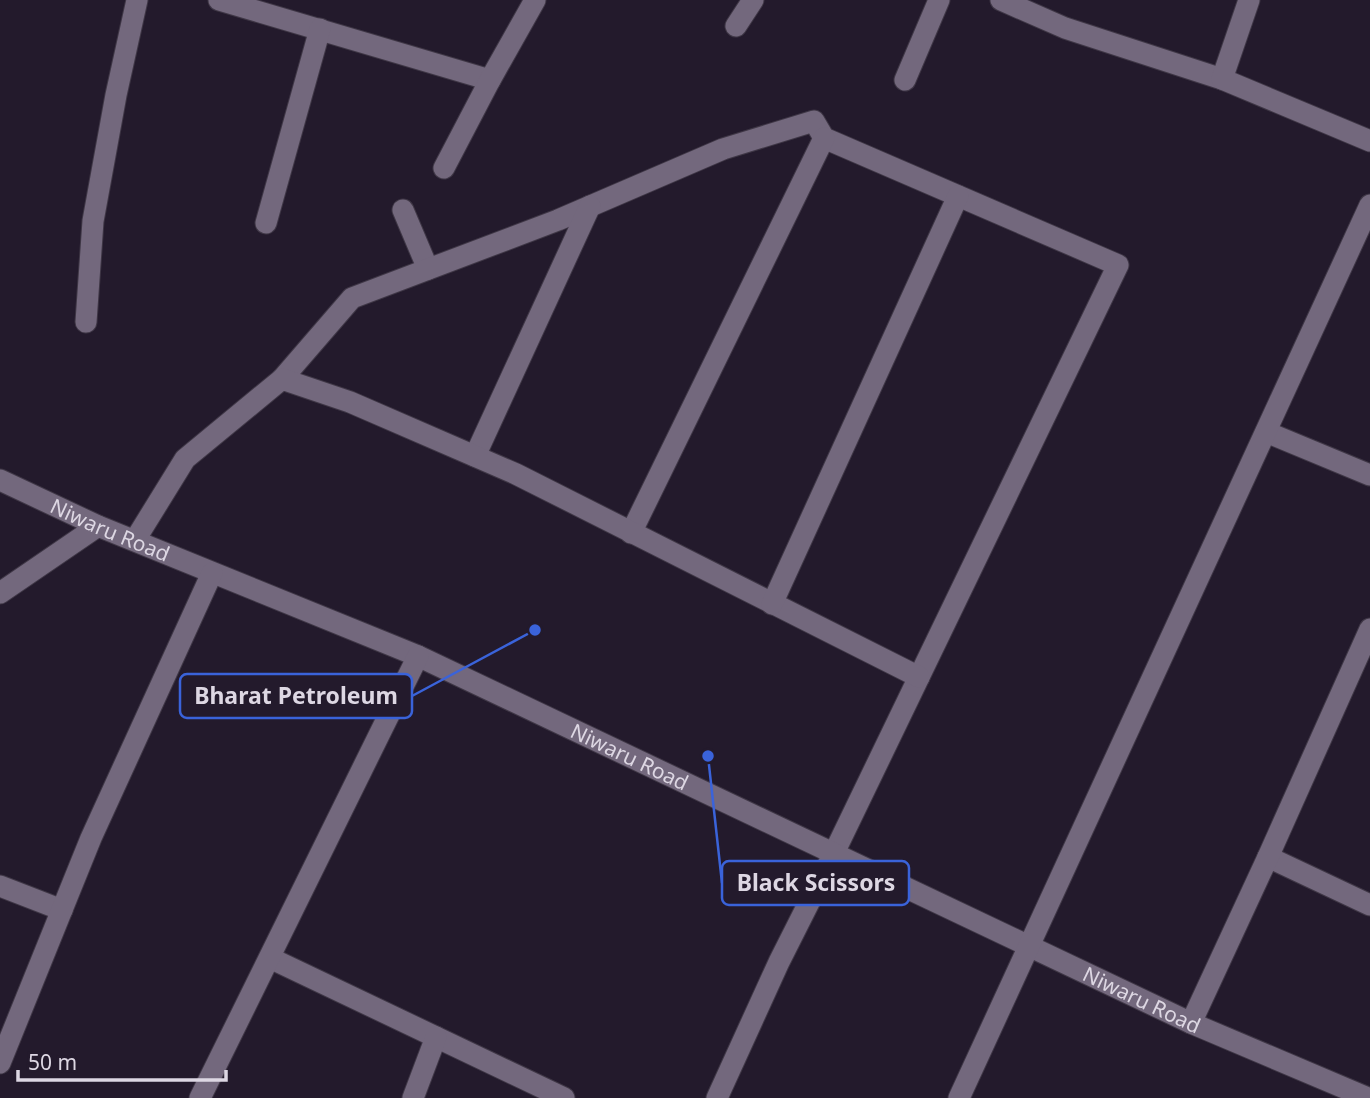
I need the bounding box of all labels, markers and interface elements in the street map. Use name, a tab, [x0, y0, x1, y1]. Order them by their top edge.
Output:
street label: Niwaru Road	[46, 492, 174, 568]
callout: Bharat Petroleum	[180, 674, 412, 718]
text: Bharat Petroleum	[194, 679, 398, 711]
street label: Niwaru Road	[566, 717, 693, 796]
callout: Black Scissors	[722, 861, 909, 905]
text: Black Scissors	[737, 866, 895, 898]
street label: Niwaru Road	[1078, 960, 1205, 1040]
scale bar	[18, 1038, 226, 1082]
text: 50 m	[28, 1048, 77, 1076]

